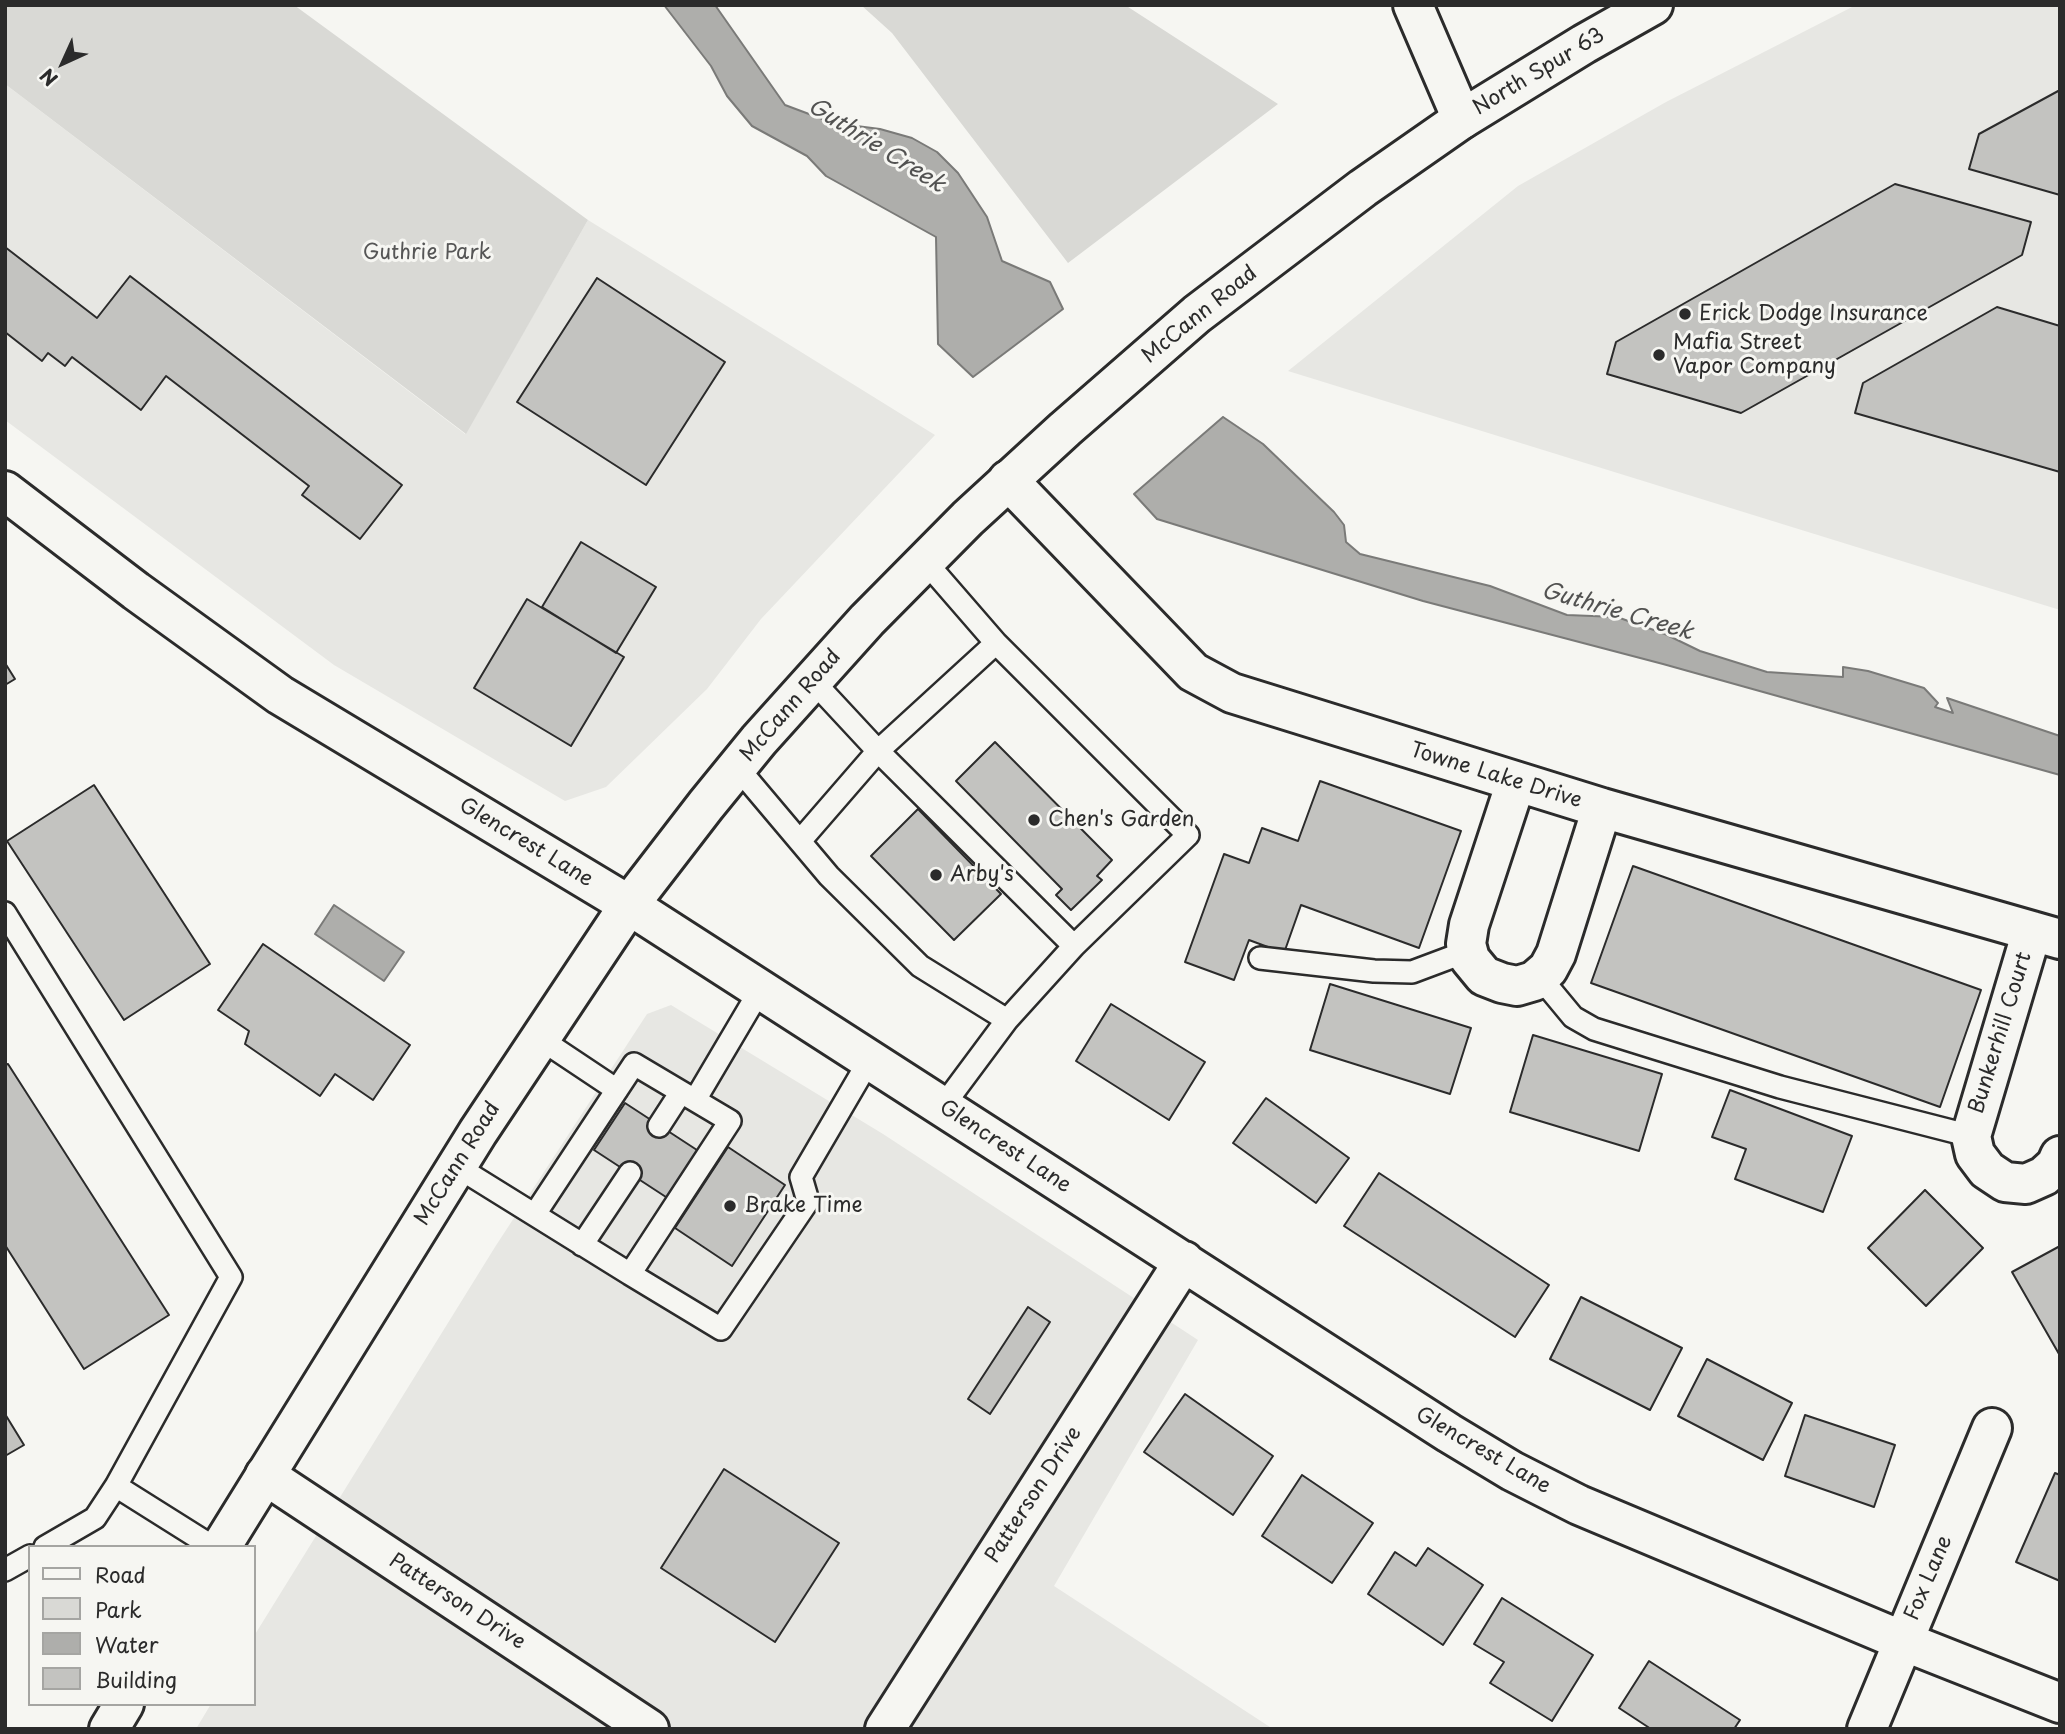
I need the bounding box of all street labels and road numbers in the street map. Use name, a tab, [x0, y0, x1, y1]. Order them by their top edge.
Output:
street label: North Spur 63	[1469, 23, 1609, 121]
street label: McCann Road	[1137, 261, 1263, 369]
street label: McCann Road	[735, 645, 847, 767]
street label: Towne Lake Drive	[1407, 738, 1585, 814]
street label: Glencrest Lane	[454, 793, 598, 893]
street label: Bunkerhill Court	[1964, 949, 2038, 1117]
street label: Glencrest Lane	[934, 1095, 1076, 1199]
street label: McCann Road	[410, 1098, 506, 1230]
street label: Glencrest Lane	[1411, 1402, 1555, 1500]
street label: Patterson Drive	[981, 1422, 1087, 1568]
street label: Fox Lane	[1900, 1532, 1958, 1624]
street label: Patterson Drive	[384, 1549, 530, 1655]

